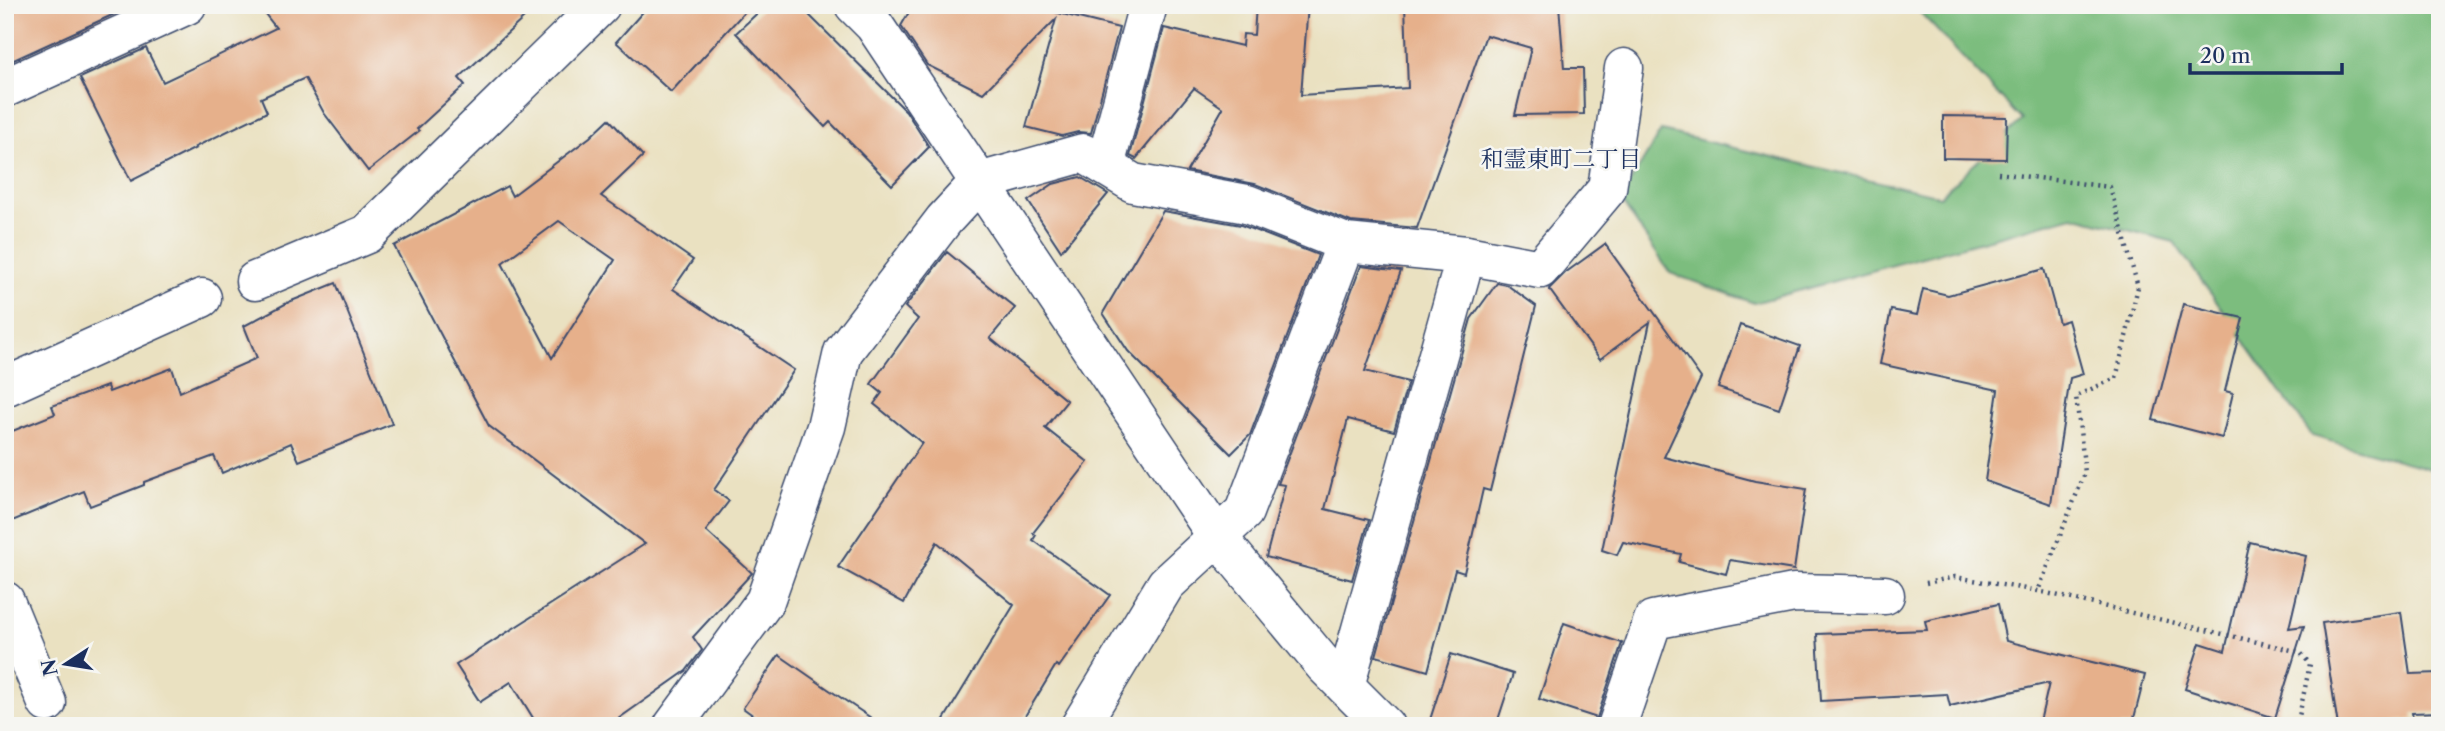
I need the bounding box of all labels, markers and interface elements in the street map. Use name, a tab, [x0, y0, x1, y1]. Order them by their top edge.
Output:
scale bar	[2190, 32, 2342, 76]
text: 20 m	[2200, 43, 2251, 68]
district label: 和霊東町二丁目	[1481, 145, 1642, 173]
north arrow	[32, 630, 102, 700]
text: N	[37, 657, 63, 678]

